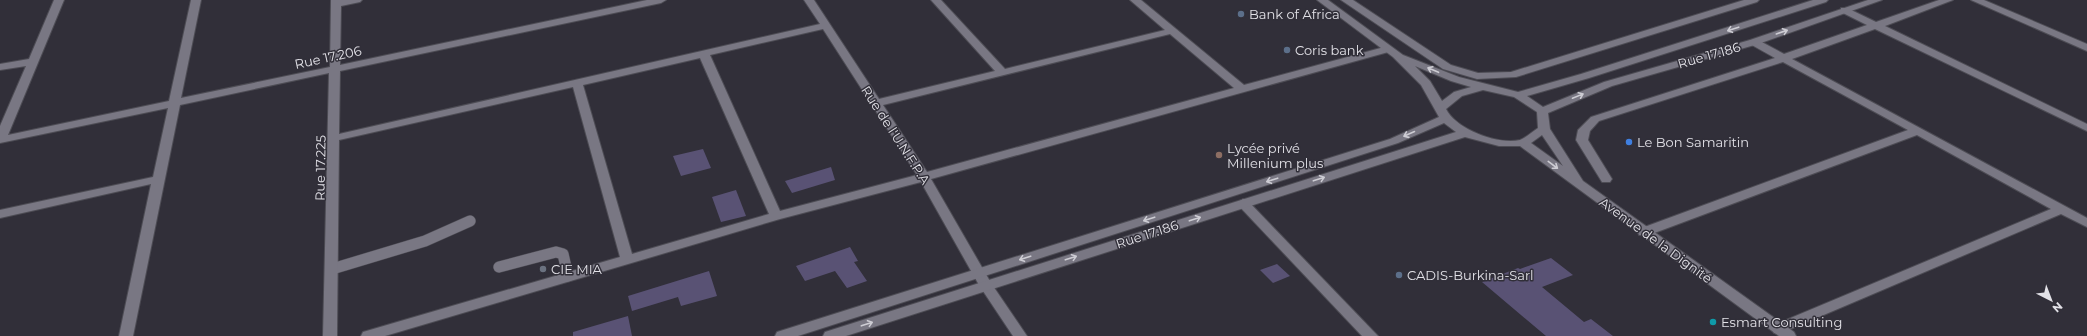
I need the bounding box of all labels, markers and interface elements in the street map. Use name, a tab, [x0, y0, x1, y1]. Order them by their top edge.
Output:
place label: Bank of Africa	[1249, 6, 1340, 22]
marker: Bank of Africa	[1236, 9, 1246, 19]
one-way arrow	[1727, 26, 1740, 33]
one-way arrow	[1775, 28, 1788, 35]
street label: Rue 17.186	[1676, 38, 1742, 72]
street label: Rue 17.206	[293, 42, 363, 72]
place label: Coris bank	[1295, 42, 1364, 58]
marker: Coris bank	[1282, 45, 1292, 55]
one-way arrow	[1427, 66, 1439, 73]
street label: Rue de l'U.N.F.P.A	[858, 83, 934, 188]
one-way arrow	[1571, 92, 1583, 100]
one-way arrow	[1403, 131, 1415, 138]
place label: Le Bon Samaritin	[1637, 134, 1749, 150]
street label: Rue 17.225	[311, 135, 329, 201]
marker: Le Bon Samaritin	[1624, 137, 1634, 147]
place label: Lycée privé Millenium plus	[1227, 140, 1323, 171]
marker: Lycée privé Millenium plus	[1214, 150, 1224, 160]
one-way arrow	[1548, 161, 1559, 169]
one-way arrow	[1312, 175, 1325, 182]
one-way arrow	[1267, 176, 1279, 184]
street label: Avenue de la Dignité	[1597, 194, 1716, 286]
one-way arrow	[1188, 215, 1201, 222]
street label: Rue 17.186	[1114, 216, 1180, 252]
one-way arrow	[1142, 216, 1155, 223]
one-way arrow	[1064, 254, 1077, 261]
one-way arrow	[1019, 255, 1031, 263]
place label: CIE MIA	[551, 261, 603, 277]
marker: CIE MIA	[538, 264, 548, 274]
place label: CADIS-Burkina-Sarl	[1407, 267, 1534, 283]
marker: CADIS-Burkina-Sarl	[1394, 270, 1404, 280]
north arrow	[2031, 280, 2071, 320]
text: N	[2050, 299, 2066, 316]
place label: Esmart Consulting	[1721, 314, 1842, 330]
marker: Esmart Consulting	[1708, 317, 1718, 327]
one-way arrow	[861, 320, 874, 327]

